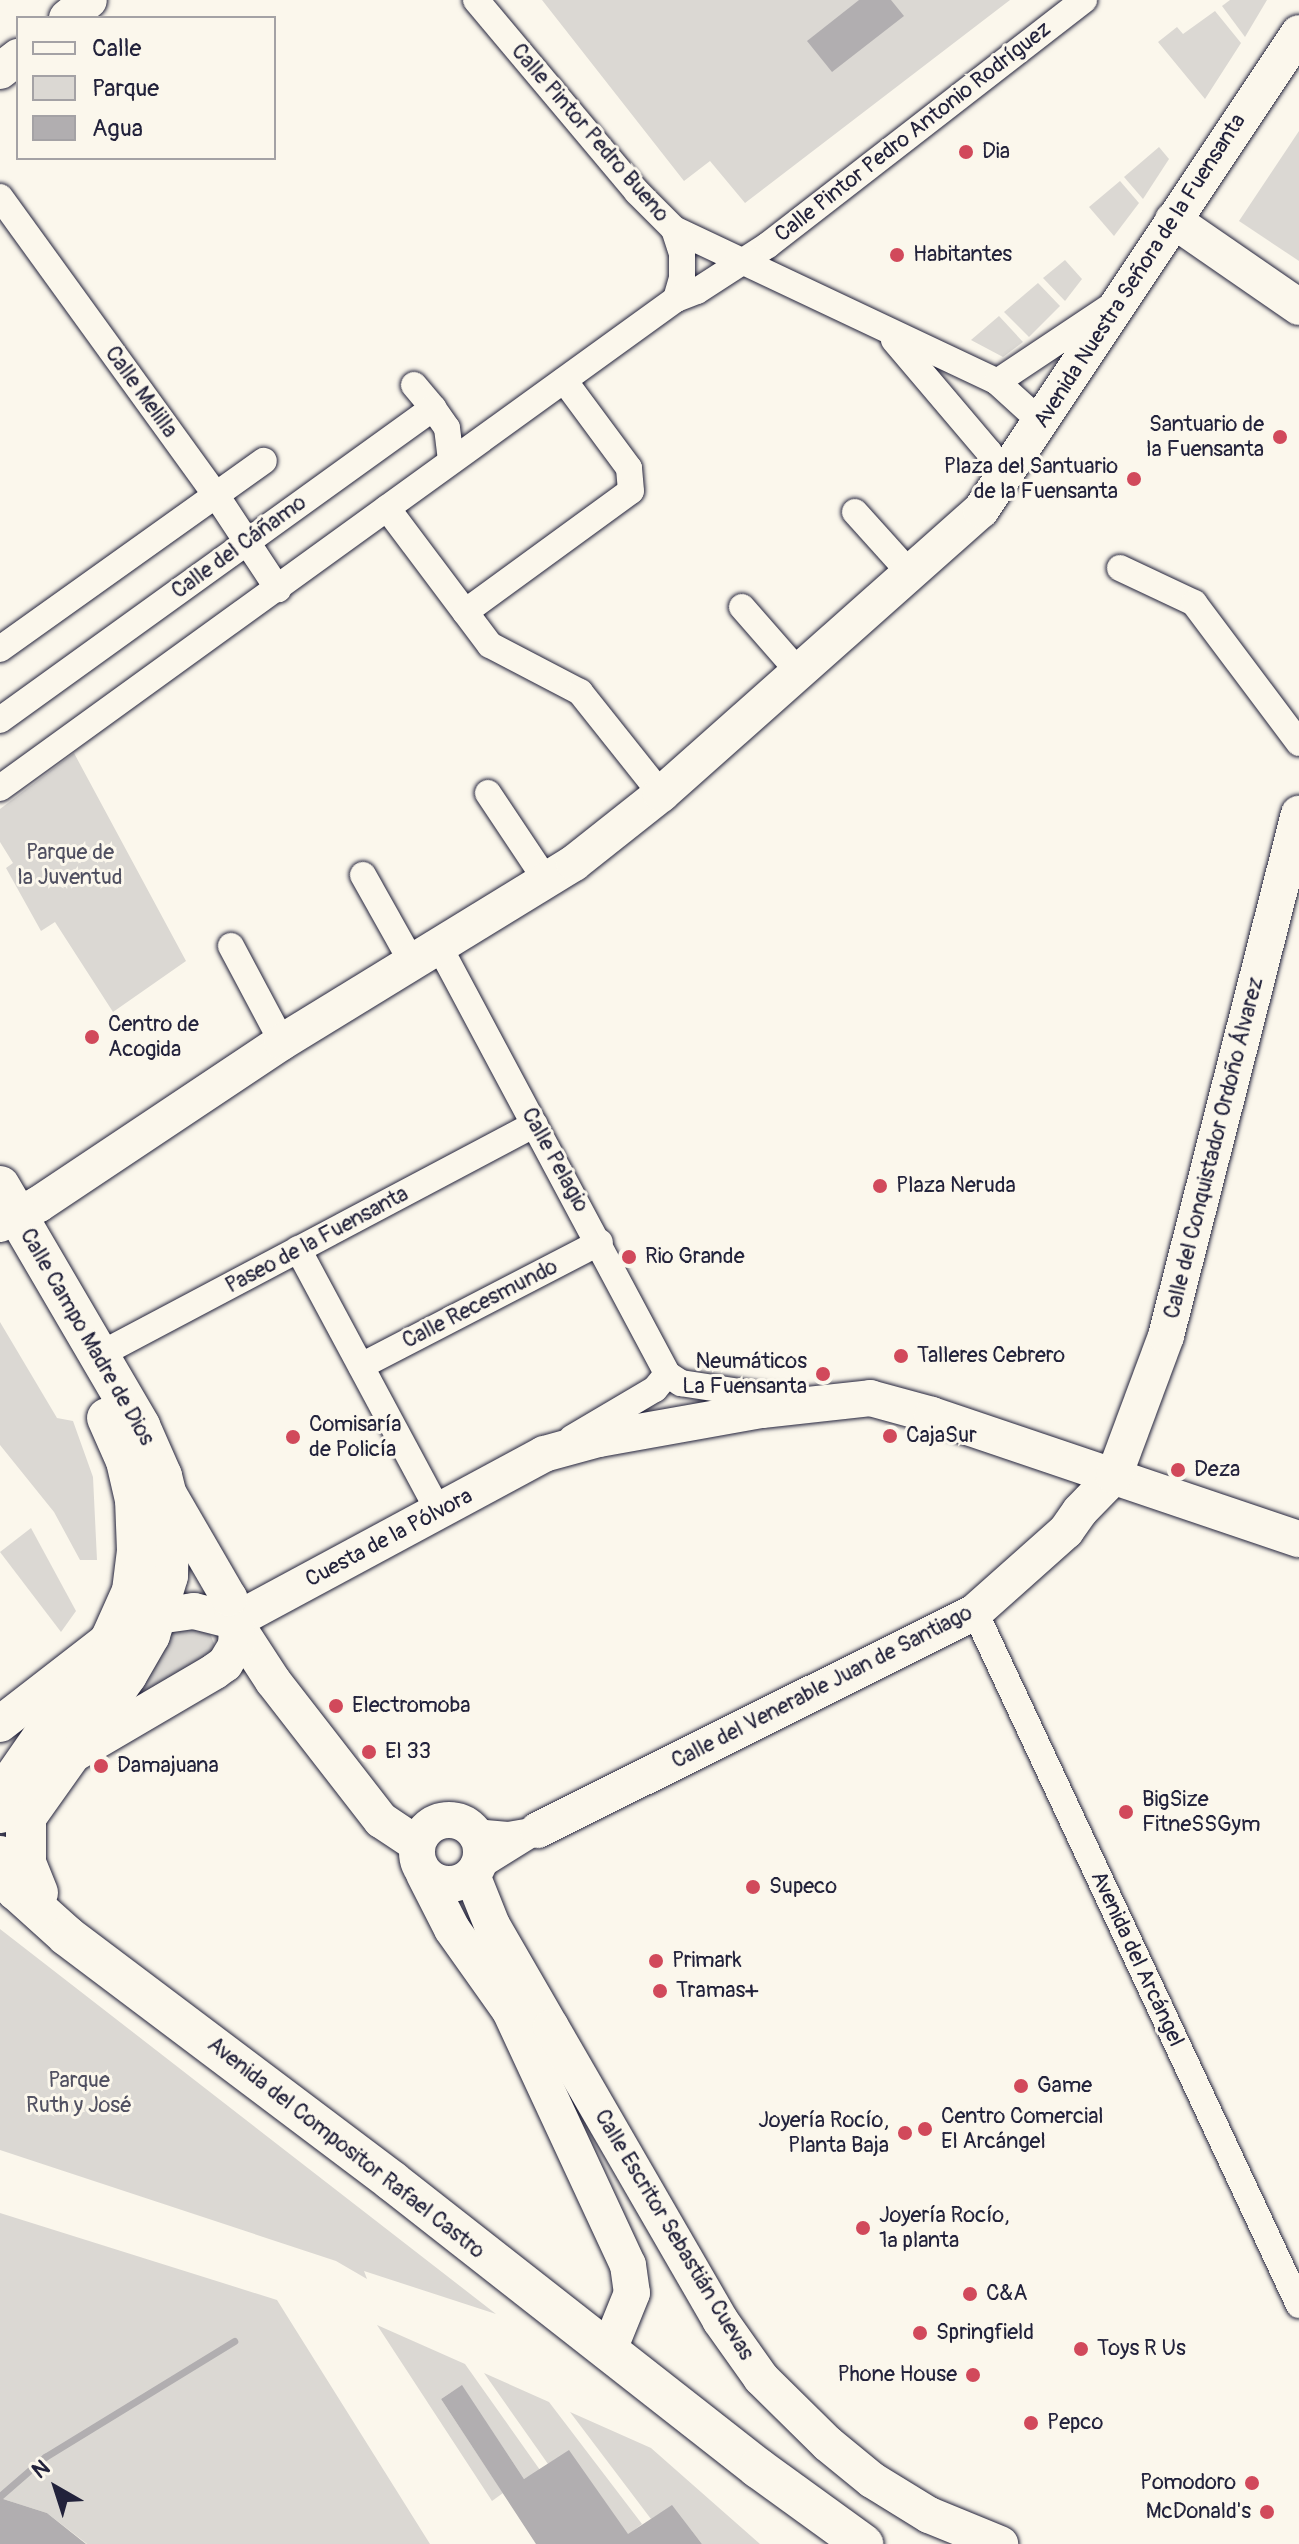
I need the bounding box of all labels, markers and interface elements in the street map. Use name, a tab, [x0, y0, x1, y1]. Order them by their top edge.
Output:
legend	[16, 16, 276, 160]
street label: Calle Pintor Pedro Antonio Rodríguez	[770, 16, 1056, 248]
text: Calle	[92, 34, 141, 63]
street label: Calle Pintor Pedro Bueno	[505, 38, 675, 228]
text: Parque	[92, 74, 159, 103]
street label: Avenida Nuestra Señora de la Fuensanta	[1028, 109, 1252, 433]
text: Agua	[92, 114, 143, 143]
place label: Dia	[982, 139, 1010, 165]
marker: Dia	[957, 143, 975, 161]
place label: Habitantes	[913, 242, 1012, 268]
marker: Habitantes	[888, 246, 906, 264]
street label: Calle Melilla	[99, 341, 183, 443]
place label: Santuario de la Fuensanta	[1146, 411, 1264, 462]
marker: Santuario de la Fuensanta	[1271, 428, 1289, 446]
place label: Plaza del Santuario de la Fuensanta	[944, 453, 1118, 504]
marker: Plaza del Santuario de la Fuensanta	[1125, 470, 1143, 488]
street label: Calle del Cáñamo	[167, 489, 311, 605]
park label: Parque de la Juventud	[17, 839, 123, 890]
street label: Calle del Conquistador Ordoño Álvarez	[1159, 974, 1269, 1322]
place label: Centro de Acogida	[108, 1011, 199, 1062]
marker: Centro de Acogida	[83, 1028, 101, 1046]
street label: Calle Pelagio	[516, 1103, 594, 1217]
place label: Plaza Neruda	[896, 1173, 1016, 1199]
marker: Plaza Neruda	[871, 1177, 889, 1195]
street label: Paseo de la Fuensanta	[221, 1181, 413, 1299]
street label: Calle Campo Madre de Dios	[14, 1224, 160, 1450]
place label: Rio Grande	[645, 1244, 745, 1270]
marker: Rio Grande	[620, 1248, 638, 1266]
street label: Calle Recesmundo	[398, 1254, 562, 1354]
place label: Talleres Cebrero	[917, 1343, 1065, 1369]
marker: Talleres Cebrero	[892, 1347, 910, 1365]
place label: Neumáticos La Fuensanta	[682, 1348, 807, 1400]
marker: Neumáticos La Fuensanta	[814, 1365, 832, 1383]
place label: Comisaría de Policía	[309, 1411, 401, 1462]
place label: CajaSur	[906, 1423, 977, 1449]
marker: CajaSur	[881, 1427, 899, 1445]
marker: Comisaría de Policía	[284, 1428, 302, 1446]
place label: Deza	[1194, 1457, 1240, 1483]
marker: Deza	[1169, 1461, 1187, 1479]
street label: Cuesta de la Pólvora	[301, 1483, 477, 1593]
street label: Calle del Venerable Juan de Santiago	[667, 1599, 977, 1775]
place label: Electromoba	[352, 1693, 471, 1719]
marker: Electromoba	[327, 1697, 345, 1715]
place label: El 33	[385, 1739, 431, 1765]
marker: El 33	[360, 1743, 378, 1761]
place label: Damajuana	[117, 1753, 219, 1779]
marker: Damajuana	[92, 1757, 110, 1775]
place label: BigSize FitneSSGym	[1142, 1786, 1260, 1838]
marker: BigSize FitneSSGym	[1117, 1803, 1135, 1821]
street label: Avenida del Arcángel	[1085, 1867, 1189, 2051]
place label: Supeco	[769, 1874, 837, 1900]
marker: Supeco	[744, 1878, 762, 1896]
place label: Primark	[672, 1948, 742, 1974]
marker: Primark	[647, 1952, 665, 1970]
place label: Tramas+	[676, 1978, 758, 2004]
marker: Tramas+	[651, 1982, 669, 2000]
street label: Avenida del Compositor Rafael Castro	[202, 2032, 490, 2264]
park label: Parque Ruth y José	[26, 2067, 132, 2118]
place label: Game	[1037, 2073, 1092, 2099]
marker: Game	[1012, 2077, 1030, 2095]
place label: Centro Comercial El Arcángel	[941, 2103, 1104, 2154]
street label: Calle Escritor Sebastián Cuevas	[589, 2105, 759, 2365]
place label: Joyería Rocío, Planta Baja	[758, 2107, 889, 2158]
marker: Centro Comercial El Arcángel	[916, 2120, 934, 2138]
marker: Joyería Rocío, Planta Baja	[896, 2124, 914, 2142]
place label: Joyería Rocío, 1ª planta	[879, 2202, 1010, 2254]
marker: Joyería Rocío, 1ª planta	[854, 2219, 872, 2237]
place label: C&A	[986, 2281, 1028, 2307]
marker: C&A	[961, 2285, 979, 2303]
place label: Springfield	[936, 2320, 1034, 2346]
marker: Springfield	[911, 2324, 929, 2342]
place label: Toys R Us	[1097, 2336, 1186, 2362]
marker: Toys R Us	[1072, 2340, 1090, 2358]
place label: Phone House	[837, 2362, 957, 2388]
marker: Phone House	[964, 2366, 982, 2384]
place label: Pepco	[1047, 2410, 1103, 2436]
marker: Pepco	[1022, 2414, 1040, 2432]
north arrow	[16, 2448, 96, 2528]
text: N	[26, 2454, 55, 2485]
place label: Pomodoro	[1140, 2470, 1236, 2496]
marker: Pomodoro	[1243, 2474, 1261, 2492]
place label: McDonald's	[1146, 2499, 1251, 2525]
marker: McDonald's	[1258, 2503, 1276, 2521]

